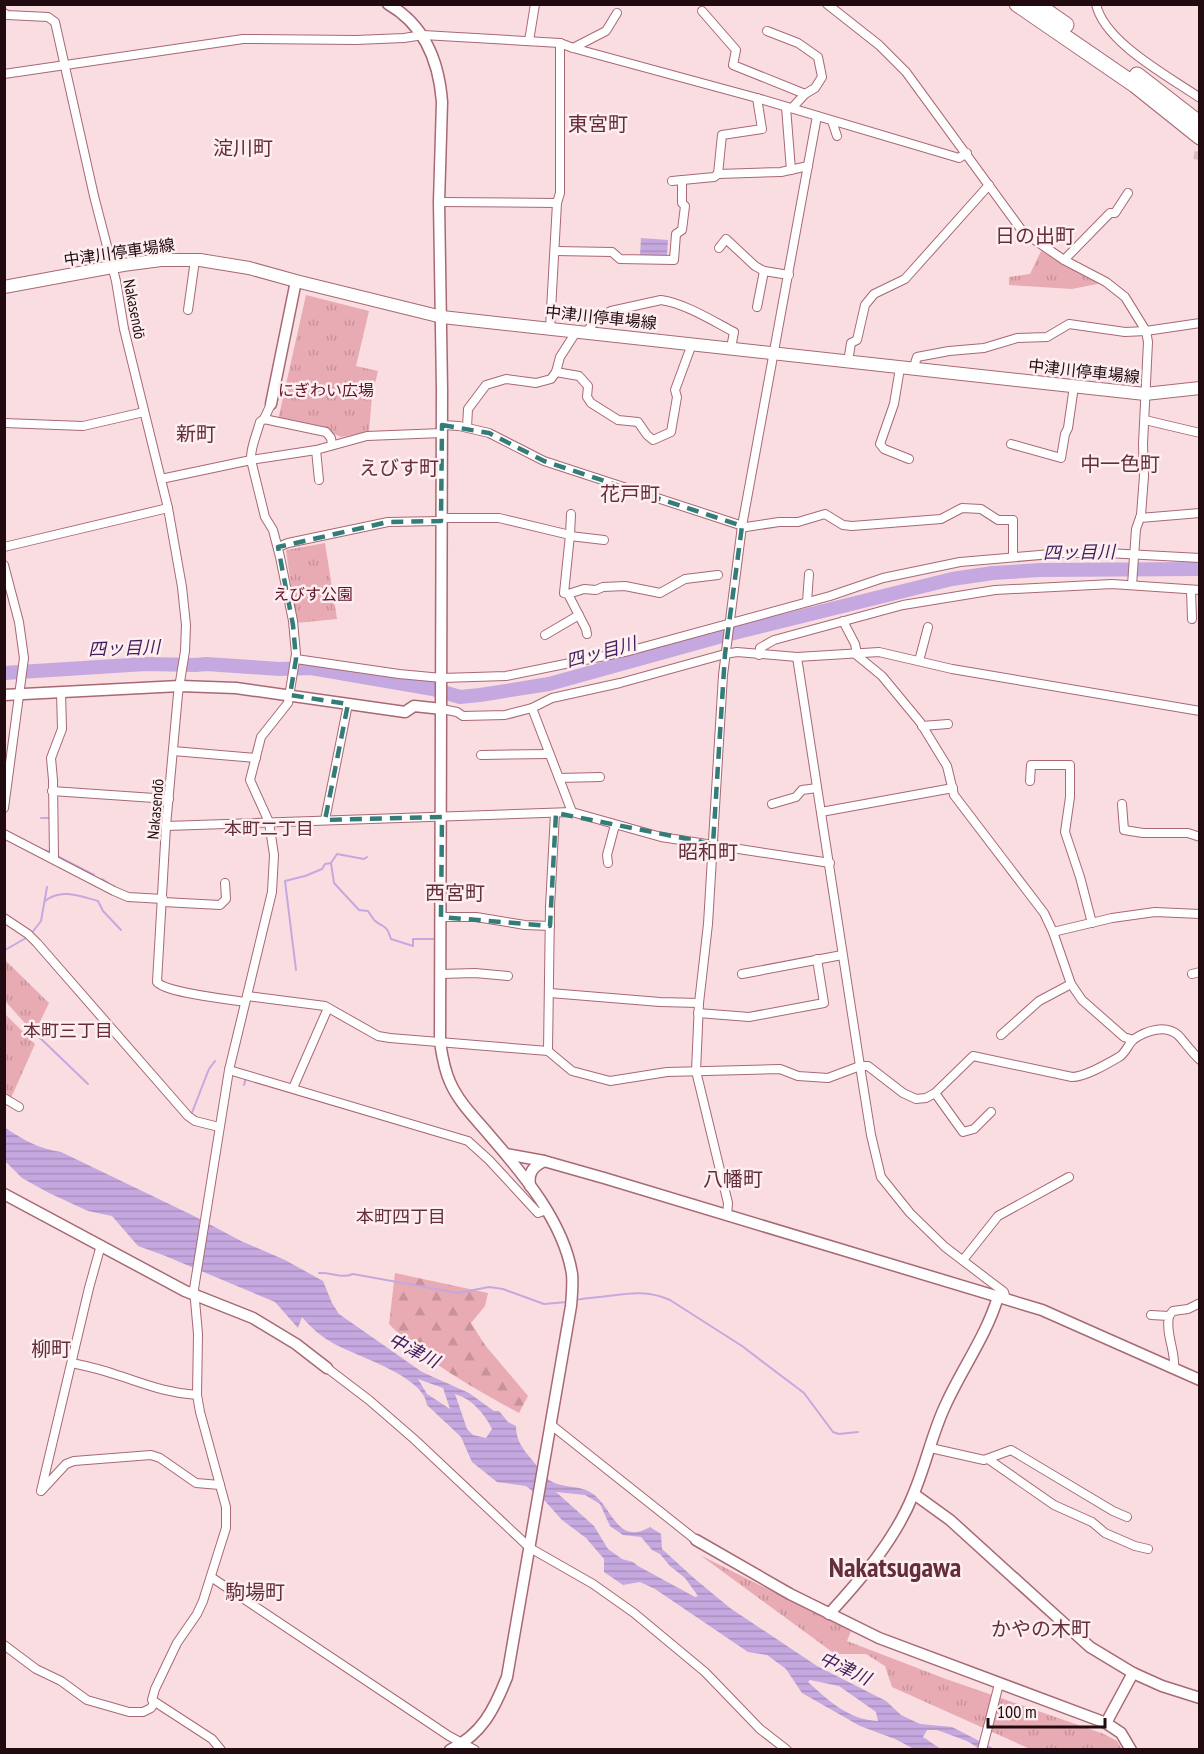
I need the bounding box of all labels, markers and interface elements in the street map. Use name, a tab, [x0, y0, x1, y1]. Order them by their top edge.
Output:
district label: 東宮町	[568, 111, 628, 137]
district label: 淀川町	[213, 135, 273, 161]
district label: 日の出町	[995, 223, 1075, 249]
street label: 中津川停車場線	[62, 234, 176, 270]
street label: Nakasendō	[119, 277, 151, 341]
street label: 中津川停車場線	[544, 301, 658, 333]
street label: 中津川停車場線	[1027, 355, 1141, 387]
park label: にぎわい広場	[278, 380, 374, 400]
district label: 新町	[176, 421, 216, 447]
district label: 中一色町	[1080, 451, 1160, 477]
district label: えびす町	[359, 455, 439, 481]
district label: 花戸町	[600, 481, 660, 507]
water label: 四ッ目川	[1043, 540, 1117, 564]
park label: えびす公園	[273, 584, 353, 604]
water label: 四ッ目川	[563, 631, 641, 672]
water label: 四ッ目川	[88, 635, 162, 661]
street label: Nakasendō	[142, 778, 168, 840]
district label: 本町二丁目	[224, 817, 314, 840]
district label: 昭和町	[678, 839, 738, 865]
district label: 西宮町	[425, 880, 485, 906]
district label: 本町三丁目	[23, 1019, 113, 1042]
district label: 八幡町	[703, 1166, 763, 1192]
district label: 本町四丁目	[356, 1205, 446, 1228]
water label: 中津川	[385, 1327, 445, 1373]
district label: 柳町	[31, 1336, 71, 1362]
district label: Nakatsugawa	[829, 1548, 961, 1585]
district label: 駒場町	[225, 1579, 285, 1605]
district label: かやの木町	[991, 1616, 1091, 1642]
water label: 中津川	[816, 1646, 876, 1691]
scale bar	[988, 1691, 1105, 1729]
text: 100 m	[997, 1700, 1037, 1723]

